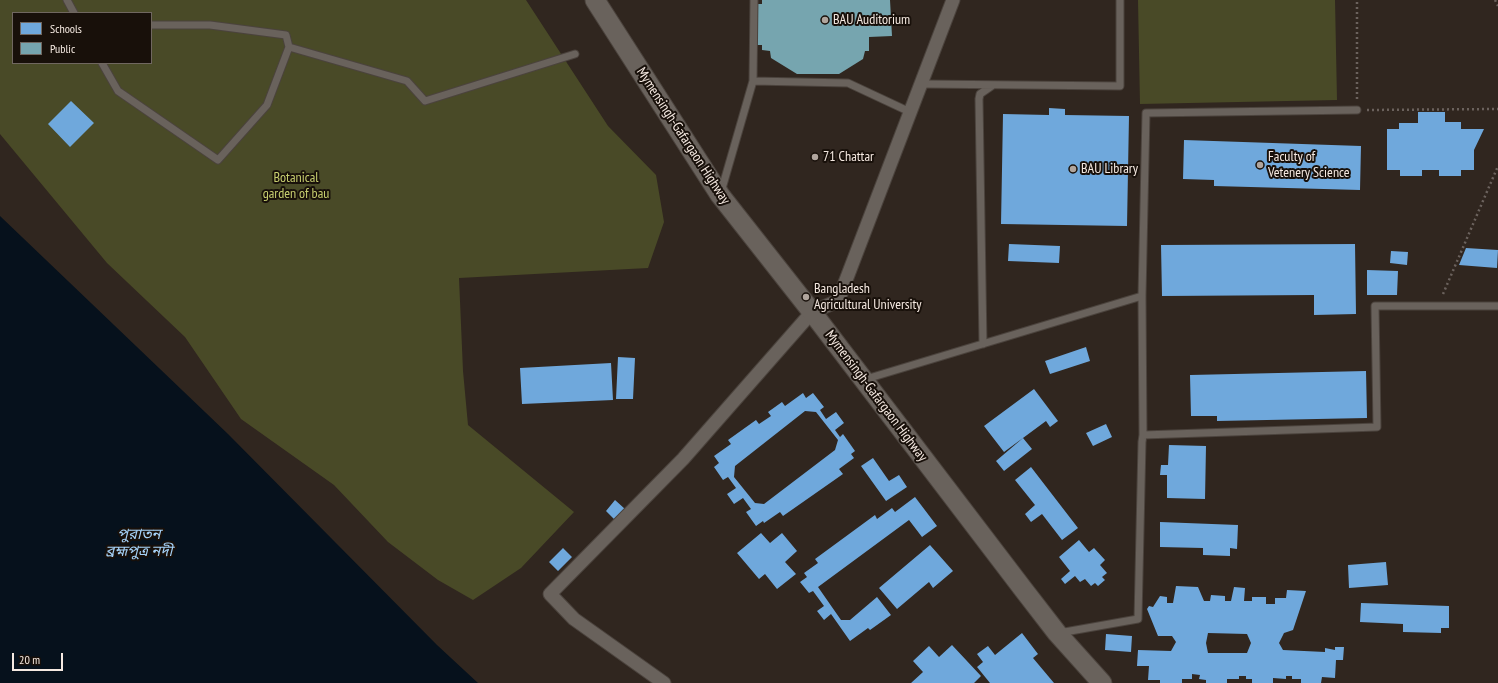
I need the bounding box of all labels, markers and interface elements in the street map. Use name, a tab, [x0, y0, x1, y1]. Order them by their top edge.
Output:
legend	[12, 12, 152, 64]
place label: BAU Auditorium	[833, 12, 910, 28]
marker: BAU Auditorium	[820, 15, 830, 25]
text: Schools	[50, 21, 82, 36]
text: Public	[50, 41, 75, 56]
street label: Mymensingh-Gafargaon Highway	[632, 64, 734, 208]
place label: 71 Chattar	[823, 149, 874, 165]
place label: Faculty of Vetenery Science	[1268, 149, 1350, 182]
marker: 71 Chattar	[810, 152, 820, 162]
marker: Faculty of Vetenery Science	[1255, 160, 1265, 170]
place label: BAU Library	[1081, 161, 1138, 177]
marker: BAU Library	[1068, 164, 1078, 174]
park label: Botanical garden of bau	[263, 170, 329, 202]
place label: Bangladesh Agricultural University	[814, 281, 922, 314]
marker: Bangladesh Agricultural University	[801, 292, 811, 302]
street label: Mymensingh-Gafargaon Highway	[821, 327, 931, 465]
water label: পুরাতন ব্রহ্মপুত্র নদী	[106, 526, 172, 561]
scale bar	[14, 645, 65, 671]
text: 20 m	[19, 652, 40, 667]

